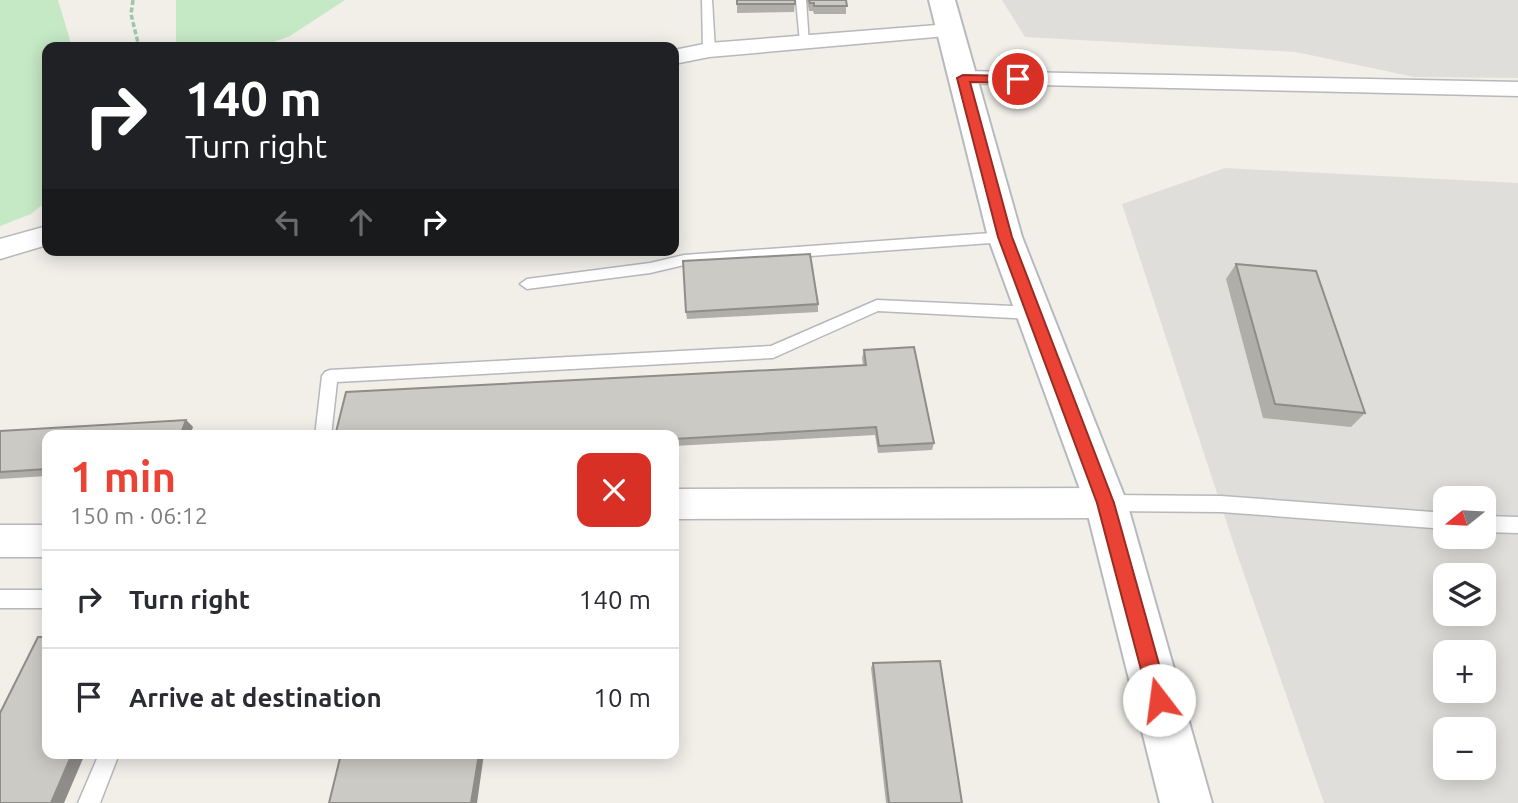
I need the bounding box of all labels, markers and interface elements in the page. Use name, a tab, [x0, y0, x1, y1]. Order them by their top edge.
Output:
pin	[988, 49, 1048, 109]
icon: arrive	[999, 60, 1037, 98]
icon: right	[70, 70, 161, 161]
text: 140 m	[185, 70, 322, 125]
text: Turn right	[185, 128, 327, 164]
icon: left	[269, 203, 307, 241]
icon: ahead	[342, 203, 380, 241]
icon: right	[415, 203, 453, 241]
text: 1 min	[70, 453, 176, 500]
button: close	[577, 453, 651, 527]
north arrow	[1433, 486, 1496, 550]
map controls	[1433, 486, 1496, 780]
text: 150 m · 06:12	[70, 503, 208, 528]
button: layers	[1433, 563, 1496, 626]
icon: right	[70, 580, 108, 618]
text: Turn right	[129, 585, 250, 614]
text: 140 m	[579, 585, 651, 614]
button: +	[1433, 640, 1496, 703]
position arrow	[1122, 663, 1196, 737]
icon: arrive	[70, 678, 108, 716]
text: Arrive at destination	[129, 683, 382, 712]
text: 10 m	[593, 683, 651, 712]
button: −	[1433, 717, 1496, 780]

